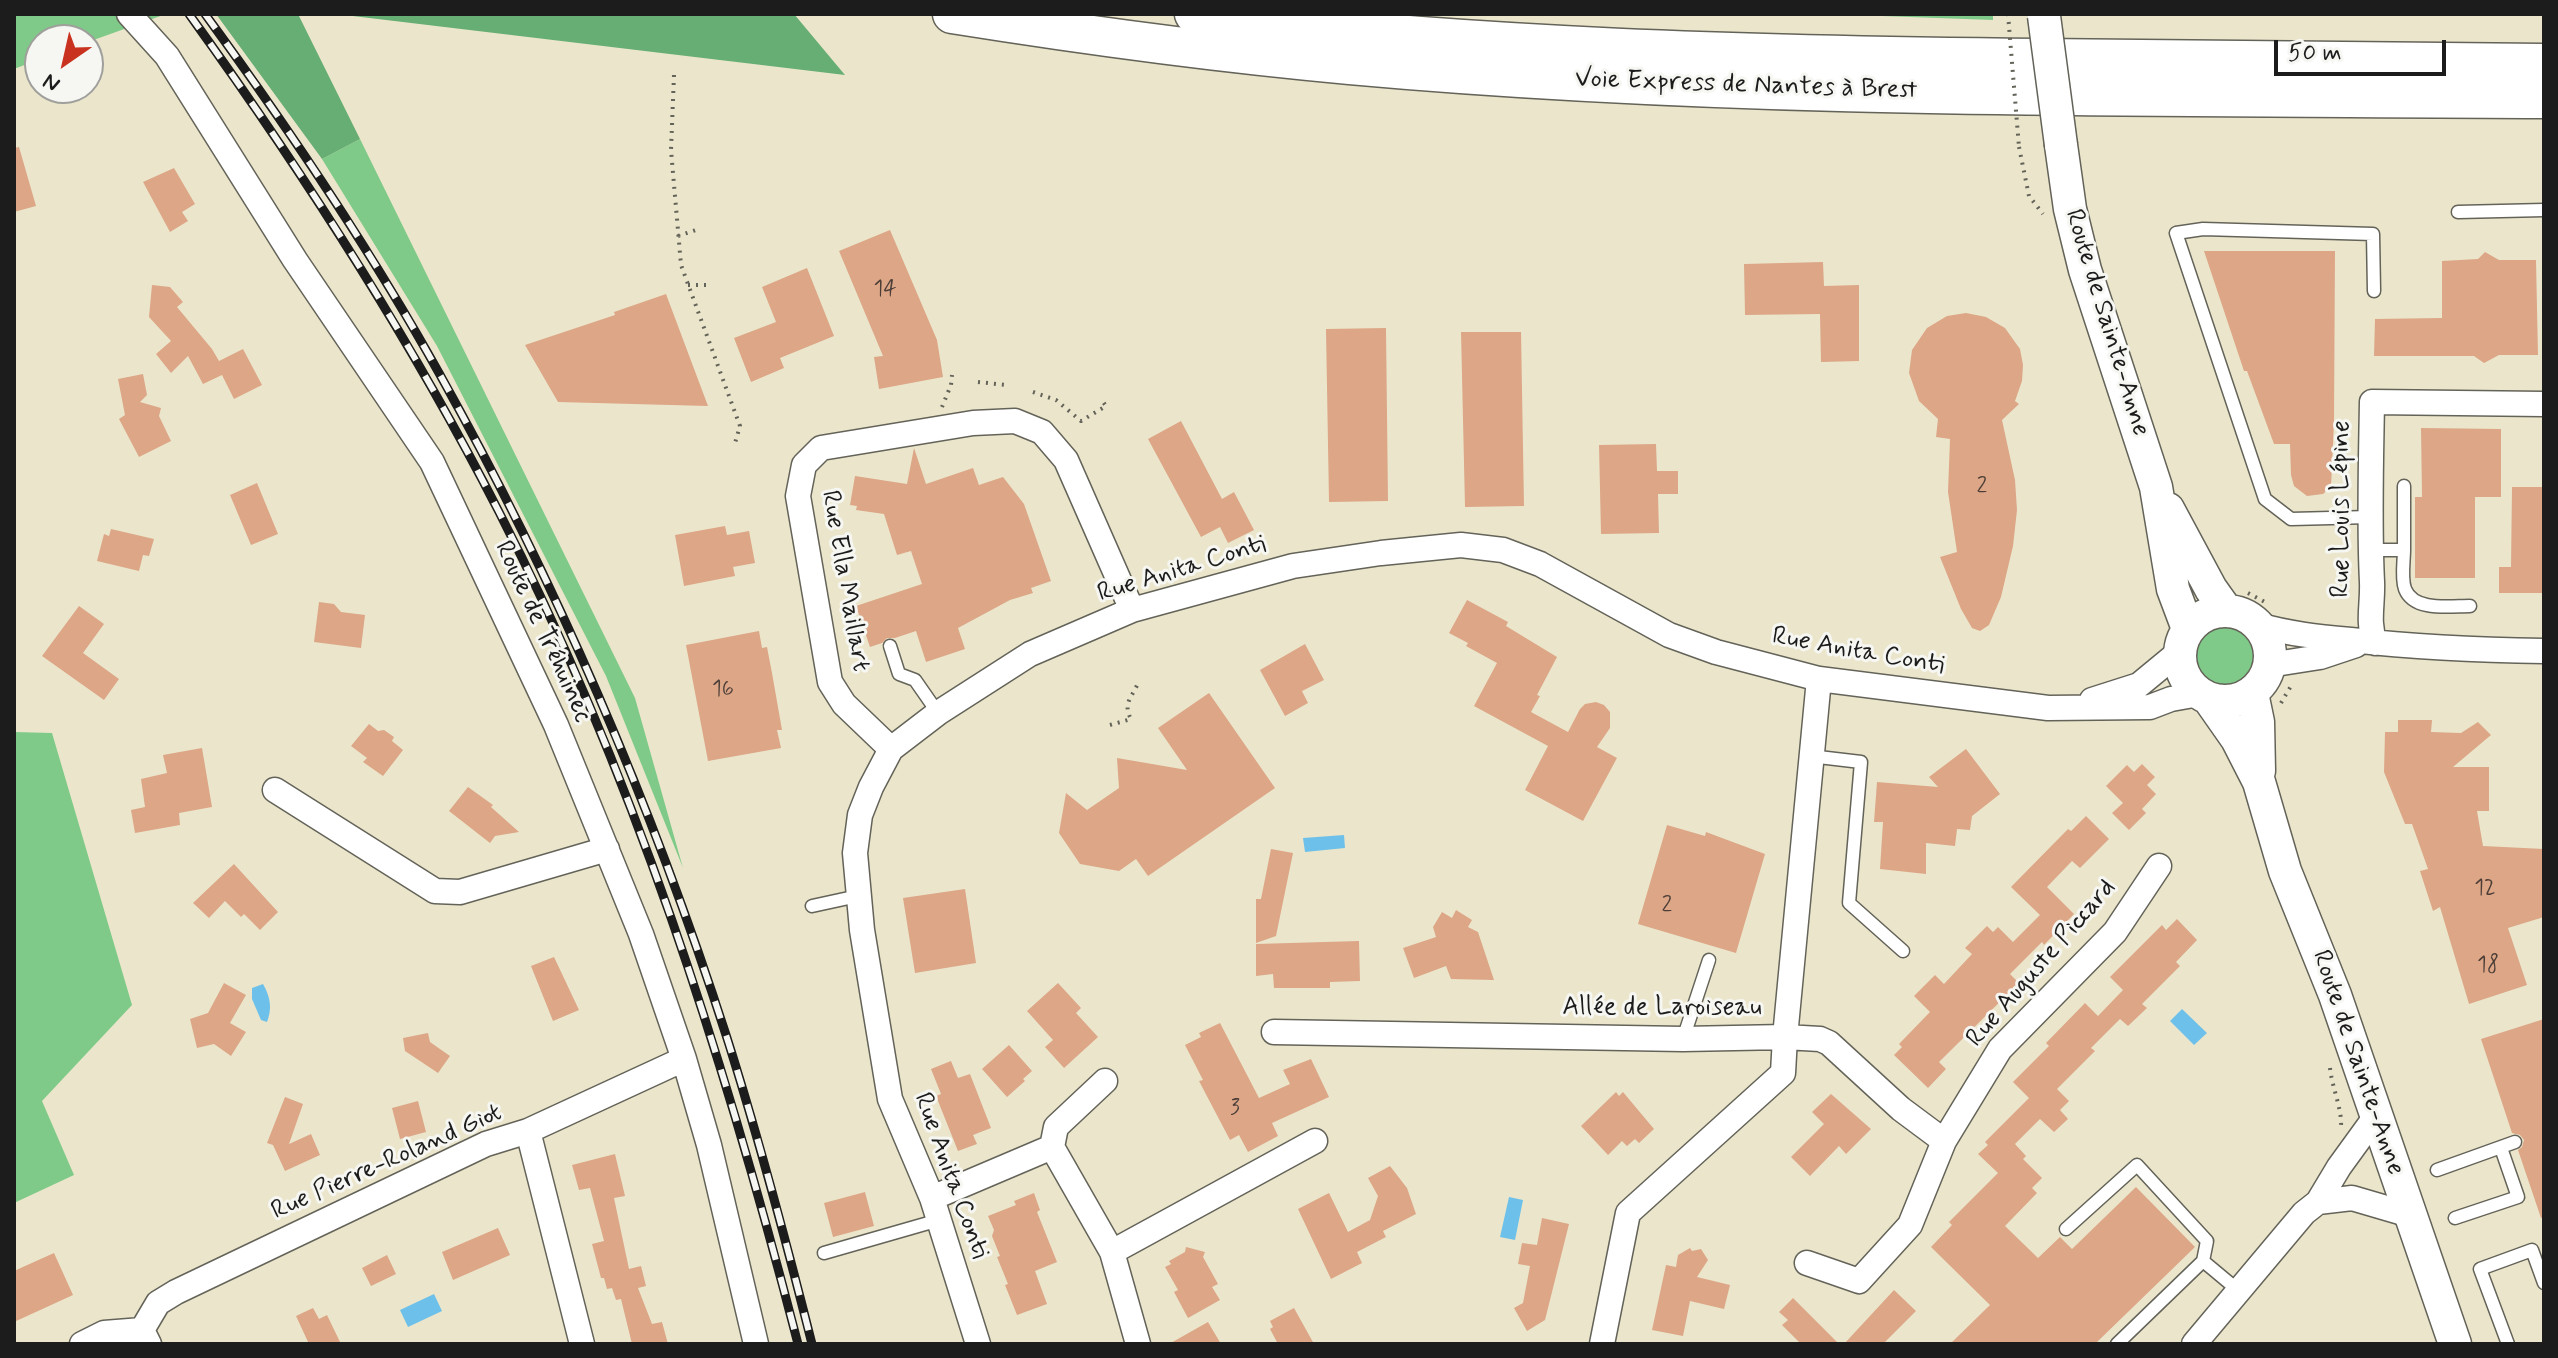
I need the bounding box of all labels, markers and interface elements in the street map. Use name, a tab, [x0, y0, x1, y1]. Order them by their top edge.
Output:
north arrow	[24, 24, 104, 104]
scale bar	[2278, 24, 2450, 74]
text: 50 m	[2288, 38, 2342, 69]
street label: Voie Express de Nantes à Brest	[1574, 64, 1918, 108]
text: N	[38, 67, 66, 98]
street label: Route de Sainte-Anne	[2057, 206, 2155, 440]
house number: 14	[873, 277, 897, 303]
street label: Rue Louis Lépine	[2327, 420, 2359, 598]
house number: 2	[1977, 474, 1987, 500]
street label: Rue Ella Maillart	[813, 488, 875, 674]
street label: Rue Anita Conti	[1094, 530, 1270, 610]
street label: Route de Tréhuinec	[486, 536, 598, 728]
street label: Rue Anita Conti	[1769, 621, 1947, 683]
house number: 16	[712, 677, 734, 703]
street label: Rue Auguste Piccard	[1960, 874, 2124, 1054]
house number: 12	[2474, 876, 2496, 902]
house number: 2	[1662, 893, 1672, 919]
street label: Route de Sainte-Anne	[2304, 946, 2410, 1180]
house number: 18	[2477, 953, 2499, 979]
street label: Allée de Laroiseau	[1562, 993, 1762, 1025]
street label: Rue Anita Conti	[906, 1089, 994, 1263]
house number: 3	[1230, 1096, 1240, 1122]
street label: Rue Pierre-Roland Giot	[267, 1098, 507, 1228]

